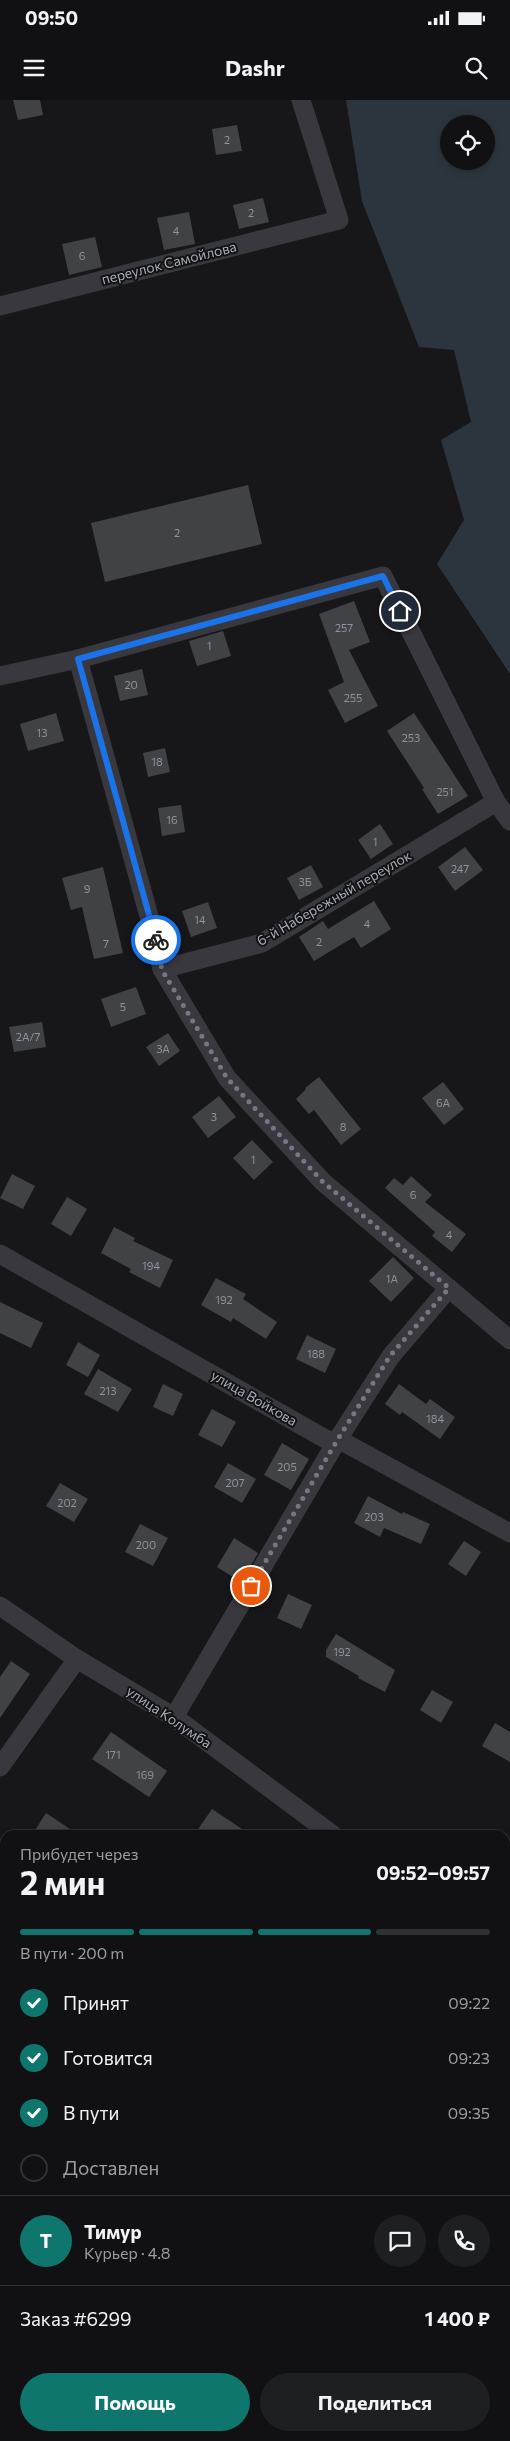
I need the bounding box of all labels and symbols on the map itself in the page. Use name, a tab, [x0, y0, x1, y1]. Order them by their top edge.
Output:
house number: 2	[224, 133, 230, 146]
house number: 2	[248, 206, 254, 219]
house number: 4	[173, 224, 180, 237]
street label: переулок Самойлова	[100, 238, 238, 288]
house number: 6	[79, 249, 86, 262]
house number: 2	[174, 526, 180, 539]
pin	[379, 590, 421, 632]
house number: 257	[335, 621, 353, 634]
house number: 1	[207, 639, 211, 652]
house number: 20	[124, 678, 138, 691]
house number: 255	[344, 691, 362, 704]
house number: 13	[37, 726, 47, 739]
house number: 253	[402, 731, 420, 744]
house number: 18	[151, 755, 163, 768]
house number: 251	[436, 785, 454, 798]
house number: 16	[166, 813, 178, 826]
house number: 1	[373, 835, 377, 848]
street label: 6-й Набережный переулок	[253, 846, 415, 949]
house number: 247	[451, 862, 469, 875]
house number: 3Б	[298, 875, 312, 888]
house number: 9	[84, 882, 91, 895]
house number: 14	[194, 913, 206, 926]
courier	[131, 915, 181, 965]
house number: 4	[364, 917, 371, 930]
house number: 2	[316, 935, 322, 948]
house number: 7	[103, 937, 109, 950]
house number: 5	[120, 1000, 126, 1013]
house number: 2А/7	[16, 1030, 40, 1043]
house number: 3А	[156, 1042, 170, 1055]
house number: 6А	[436, 1096, 450, 1109]
house number: 3	[211, 1110, 217, 1123]
house number: 8	[340, 1120, 347, 1133]
house number: 1	[251, 1153, 255, 1166]
house number: 6	[410, 1188, 417, 1201]
house number: 4	[446, 1228, 453, 1241]
house number: 194	[142, 1259, 160, 1272]
house number: 1А	[386, 1272, 399, 1285]
house number: 192	[215, 1293, 233, 1306]
house number: 188	[307, 1347, 325, 1360]
street label: улица Войкова	[208, 1366, 300, 1429]
house number: 213	[99, 1384, 117, 1397]
house number: 184	[426, 1412, 444, 1425]
house number: 205	[277, 1460, 297, 1473]
house number: 207	[225, 1476, 245, 1489]
house number: 202	[57, 1496, 77, 1509]
house number: 203	[364, 1510, 384, 1523]
house number: 200	[136, 1538, 156, 1551]
pin	[230, 1565, 272, 1607]
house number: 192	[333, 1645, 351, 1658]
street label: улица Колумба	[123, 1682, 215, 1751]
house number: 171	[105, 1748, 121, 1761]
house number: 169	[136, 1768, 154, 1781]

